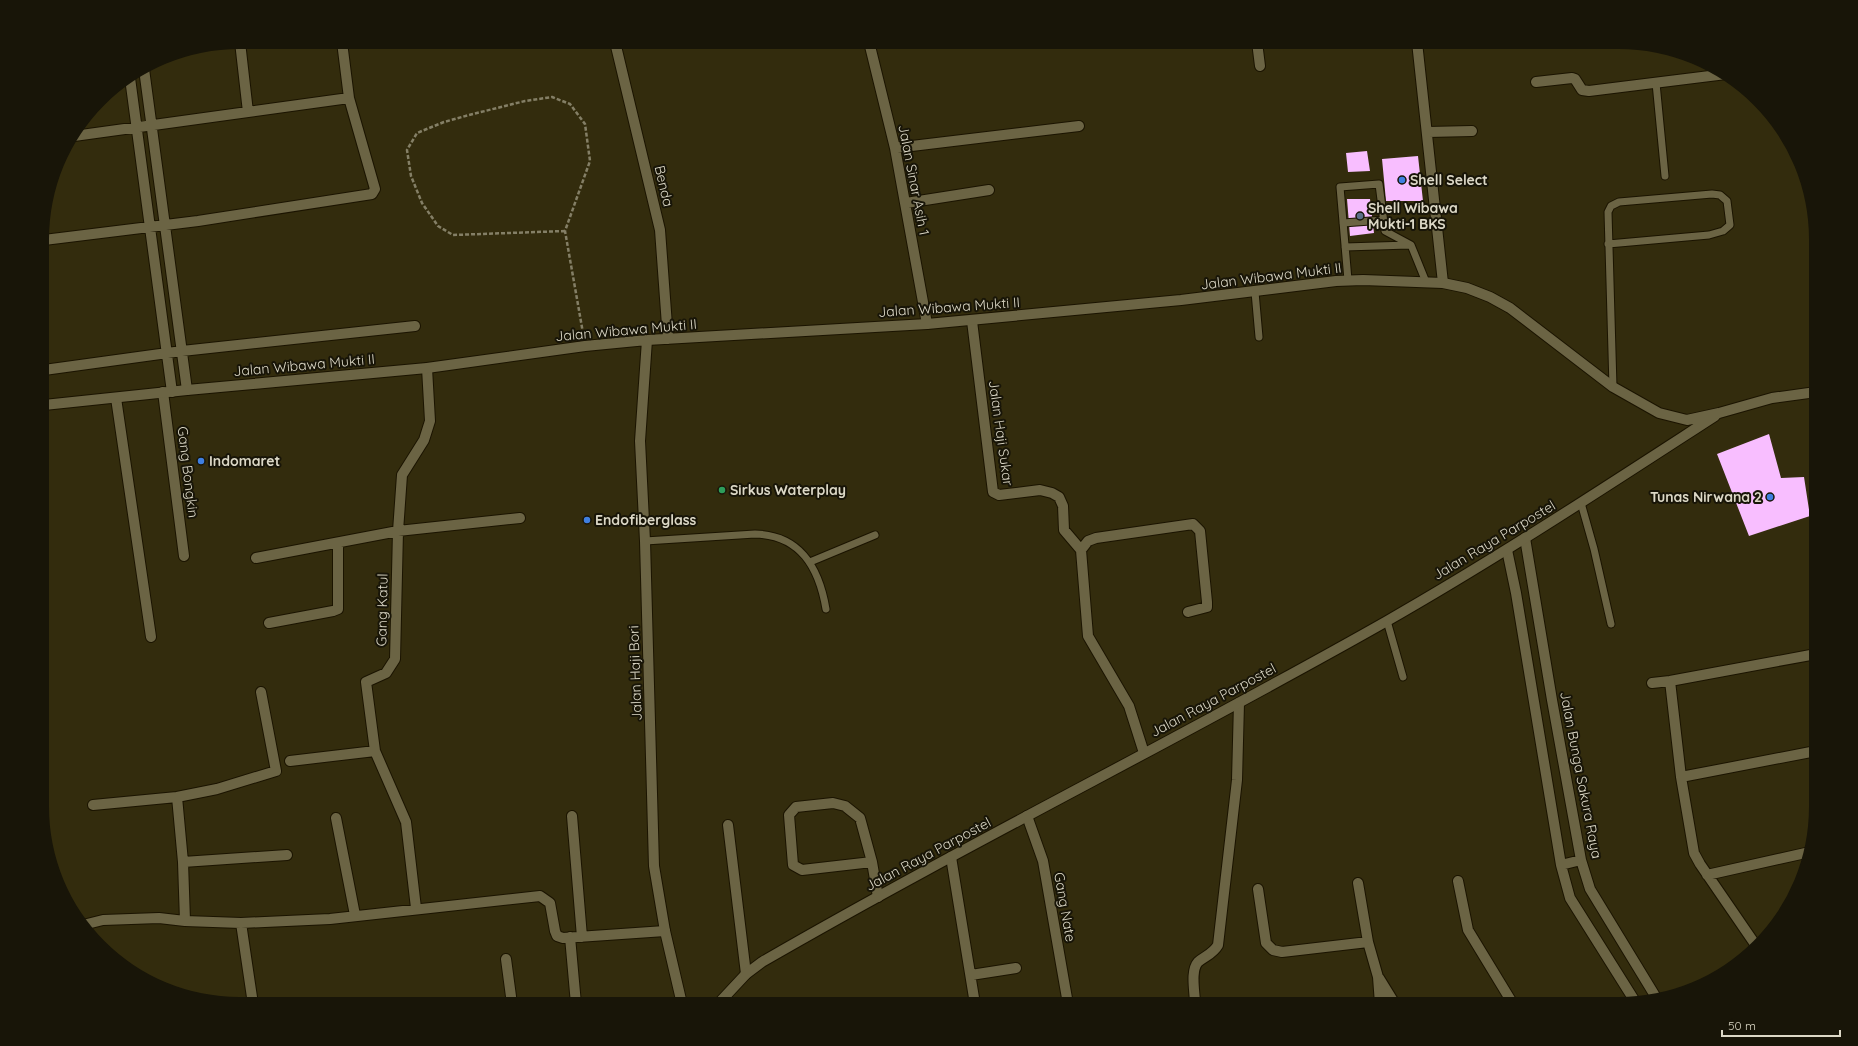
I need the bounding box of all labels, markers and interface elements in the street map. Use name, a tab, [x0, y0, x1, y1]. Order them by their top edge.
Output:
street label: Jalan Sinar Asih 1	[894, 123, 934, 237]
street label: Benda	[650, 163, 678, 209]
place label: Shell Select	[1410, 171, 1488, 189]
marker: Shell Select	[1397, 175, 1407, 185]
place label: Shell Wibawa Mukti-1 BKS	[1368, 199, 1458, 233]
marker: Shell Wibawa Mukti-1 BKS	[1355, 211, 1365, 221]
street label: Jalan Wibawa Mukti II	[1199, 258, 1343, 294]
street label: Jalan Wibawa Mukti II	[878, 293, 1020, 321]
street label: Jalan Wibawa Mukti II	[554, 315, 698, 345]
street label: Jalan Wibawa Mukti II	[232, 350, 376, 380]
street label: Jalan Haji Sukar	[985, 379, 1017, 488]
street label: Gang Bongkin	[173, 425, 203, 519]
place label: Indomaret	[209, 452, 280, 470]
marker: Indomaret	[196, 456, 206, 466]
place label: Sirkus Waterplay	[730, 481, 846, 499]
marker: Sirkus Waterplay	[717, 485, 727, 495]
place label: Tunas Nirwana 2	[1650, 488, 1762, 506]
marker: Tunas Nirwana 2	[1765, 492, 1775, 502]
street label: Jalan Raya Parpostel	[1429, 496, 1559, 584]
place label: Endofiberglass	[595, 511, 696, 529]
marker: Endofiberglass	[582, 515, 592, 525]
street label: Gang Katul	[372, 573, 392, 647]
street label: Jalan Haji Bori	[624, 625, 646, 721]
street label: Jalan Raya Parpostel	[1147, 659, 1279, 741]
street label: Jalan Bunga Sakura Raya	[1556, 690, 1606, 860]
street label: Jalan Raya Parpostel	[862, 813, 994, 895]
street label: Gang Nate	[1050, 871, 1080, 943]
scale bar	[1722, 1012, 1840, 1038]
text: 50 m	[1728, 1018, 1756, 1033]

